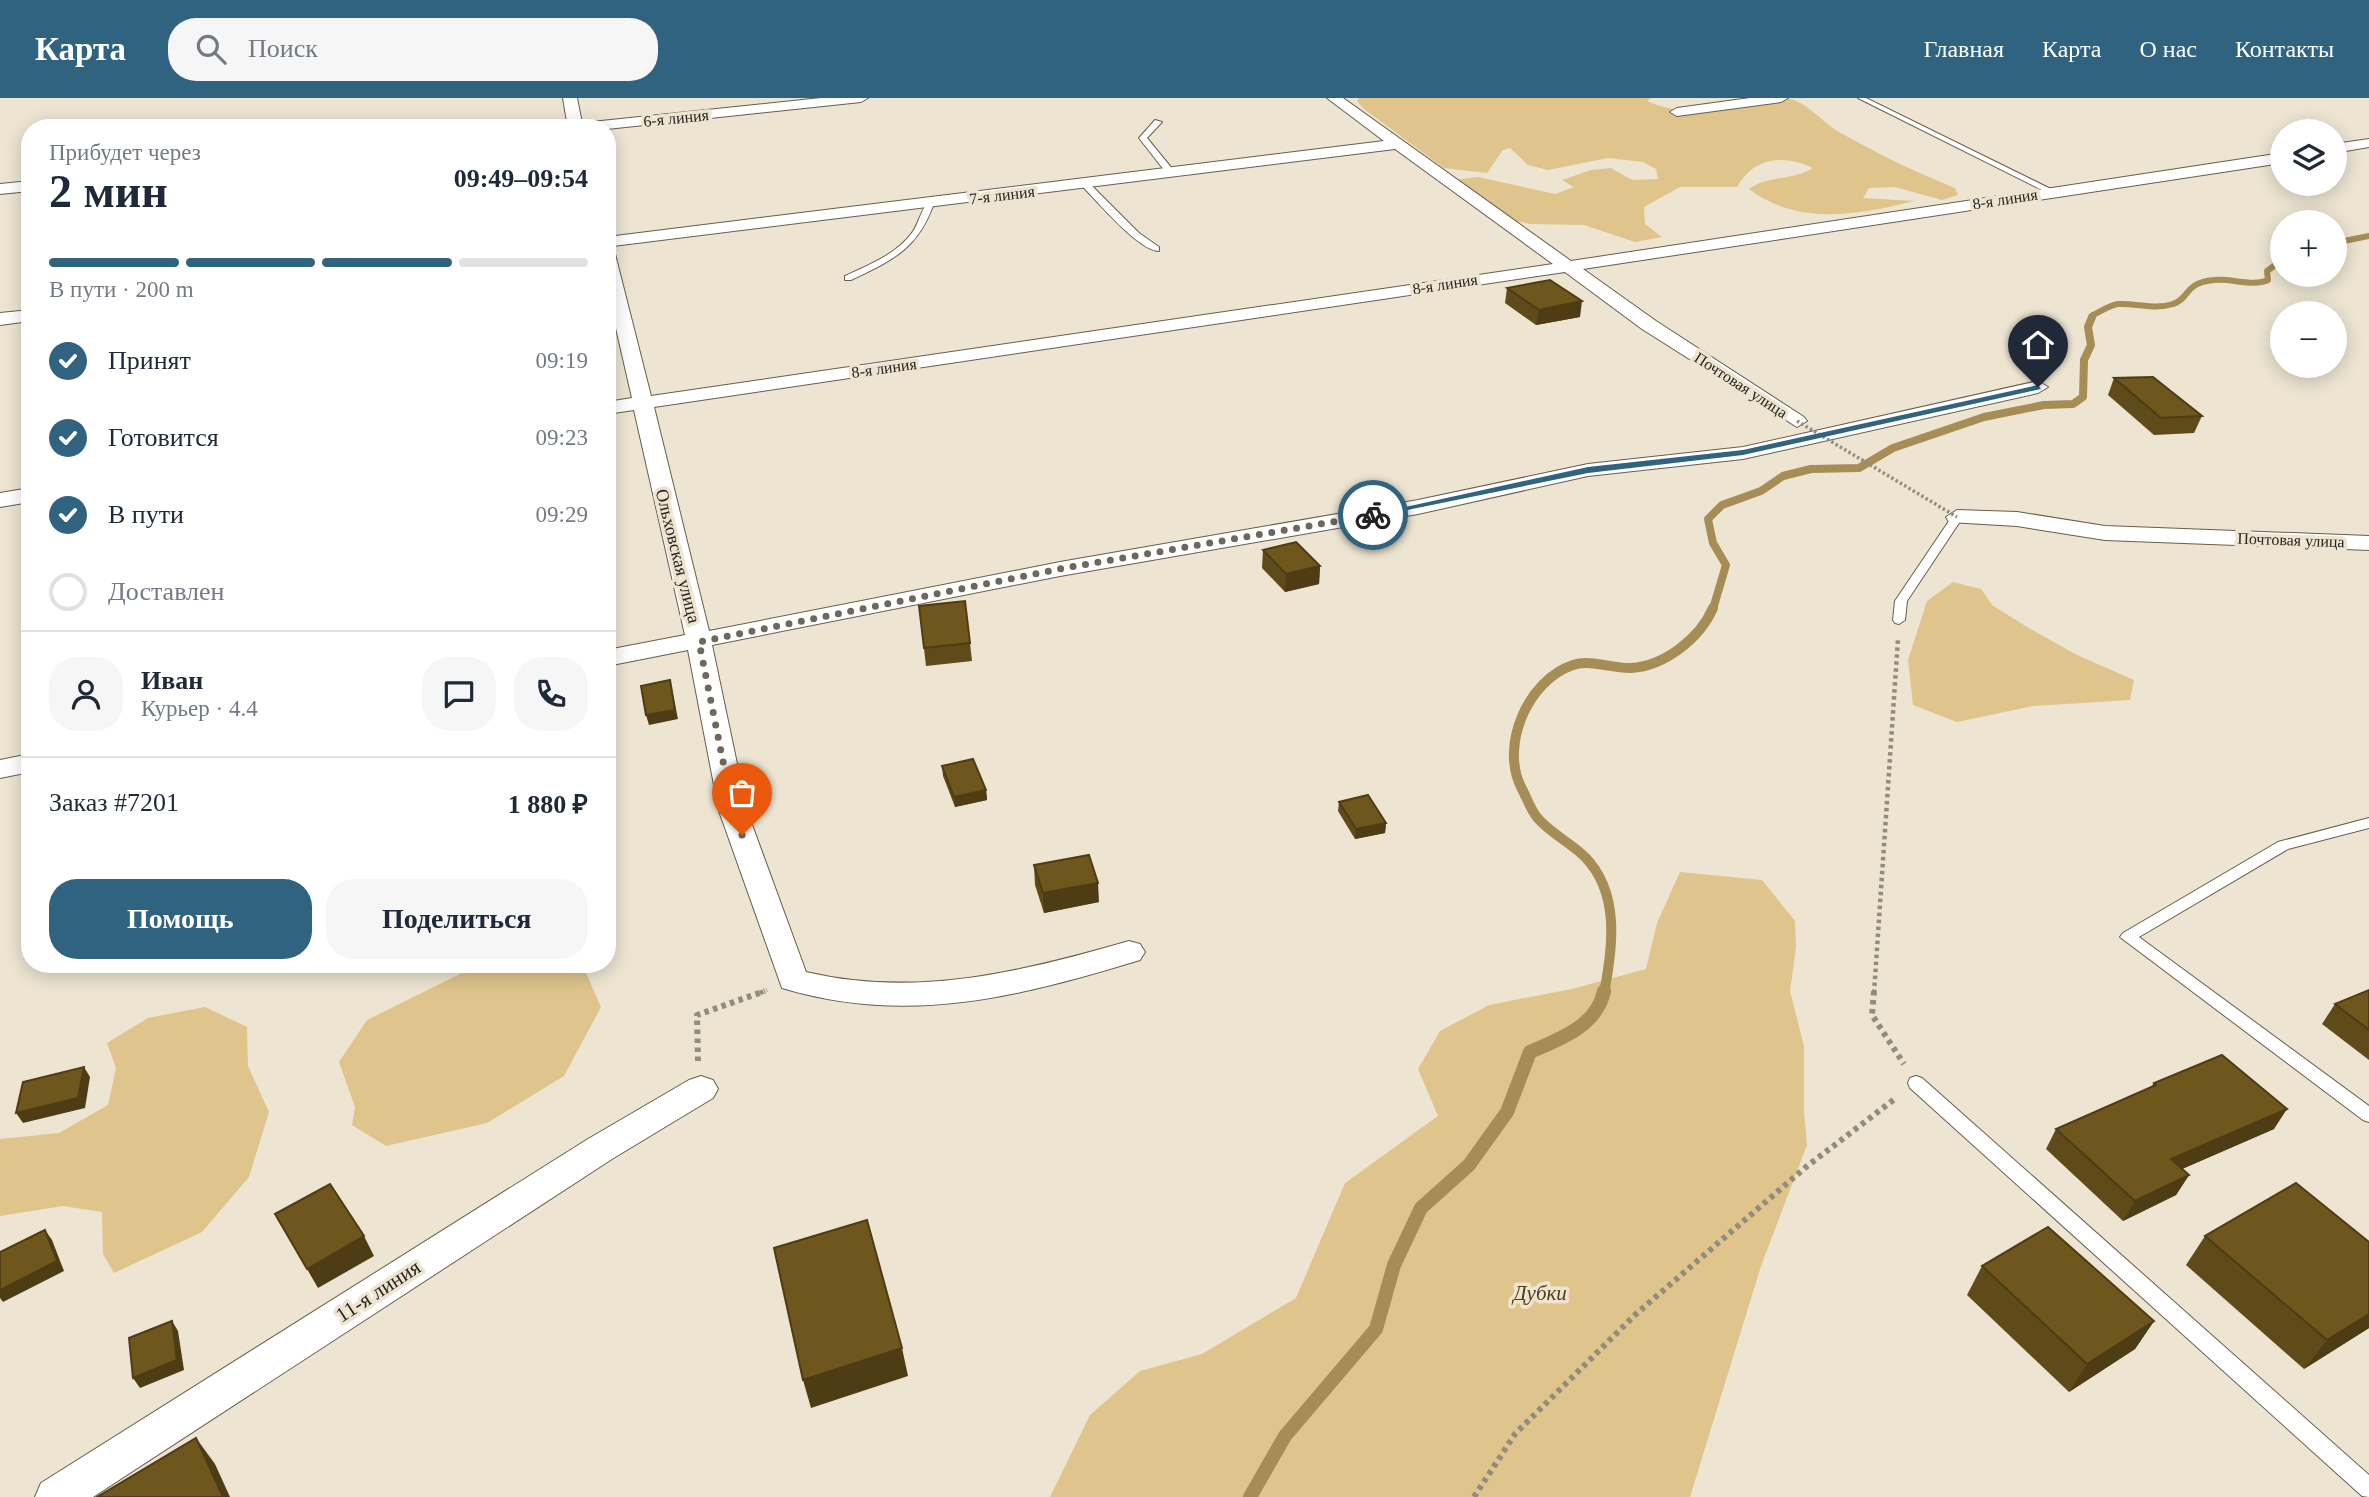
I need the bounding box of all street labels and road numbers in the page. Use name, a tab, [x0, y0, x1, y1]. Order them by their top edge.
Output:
street label: 6-я линия	[642, 106, 710, 130]
street label: 7-я линия	[968, 182, 1036, 207]
street label: 8-я линия	[1971, 185, 2039, 213]
street label: 8-я линия	[1411, 270, 1479, 298]
street label: Почтовая улица	[1691, 349, 1791, 422]
street label: 8-я линия	[850, 355, 918, 381]
street label: Ольховская улица	[652, 487, 704, 625]
street label: Почтовая улица	[2237, 530, 2345, 551]
street label: 11-я линия	[331, 1255, 425, 1327]

